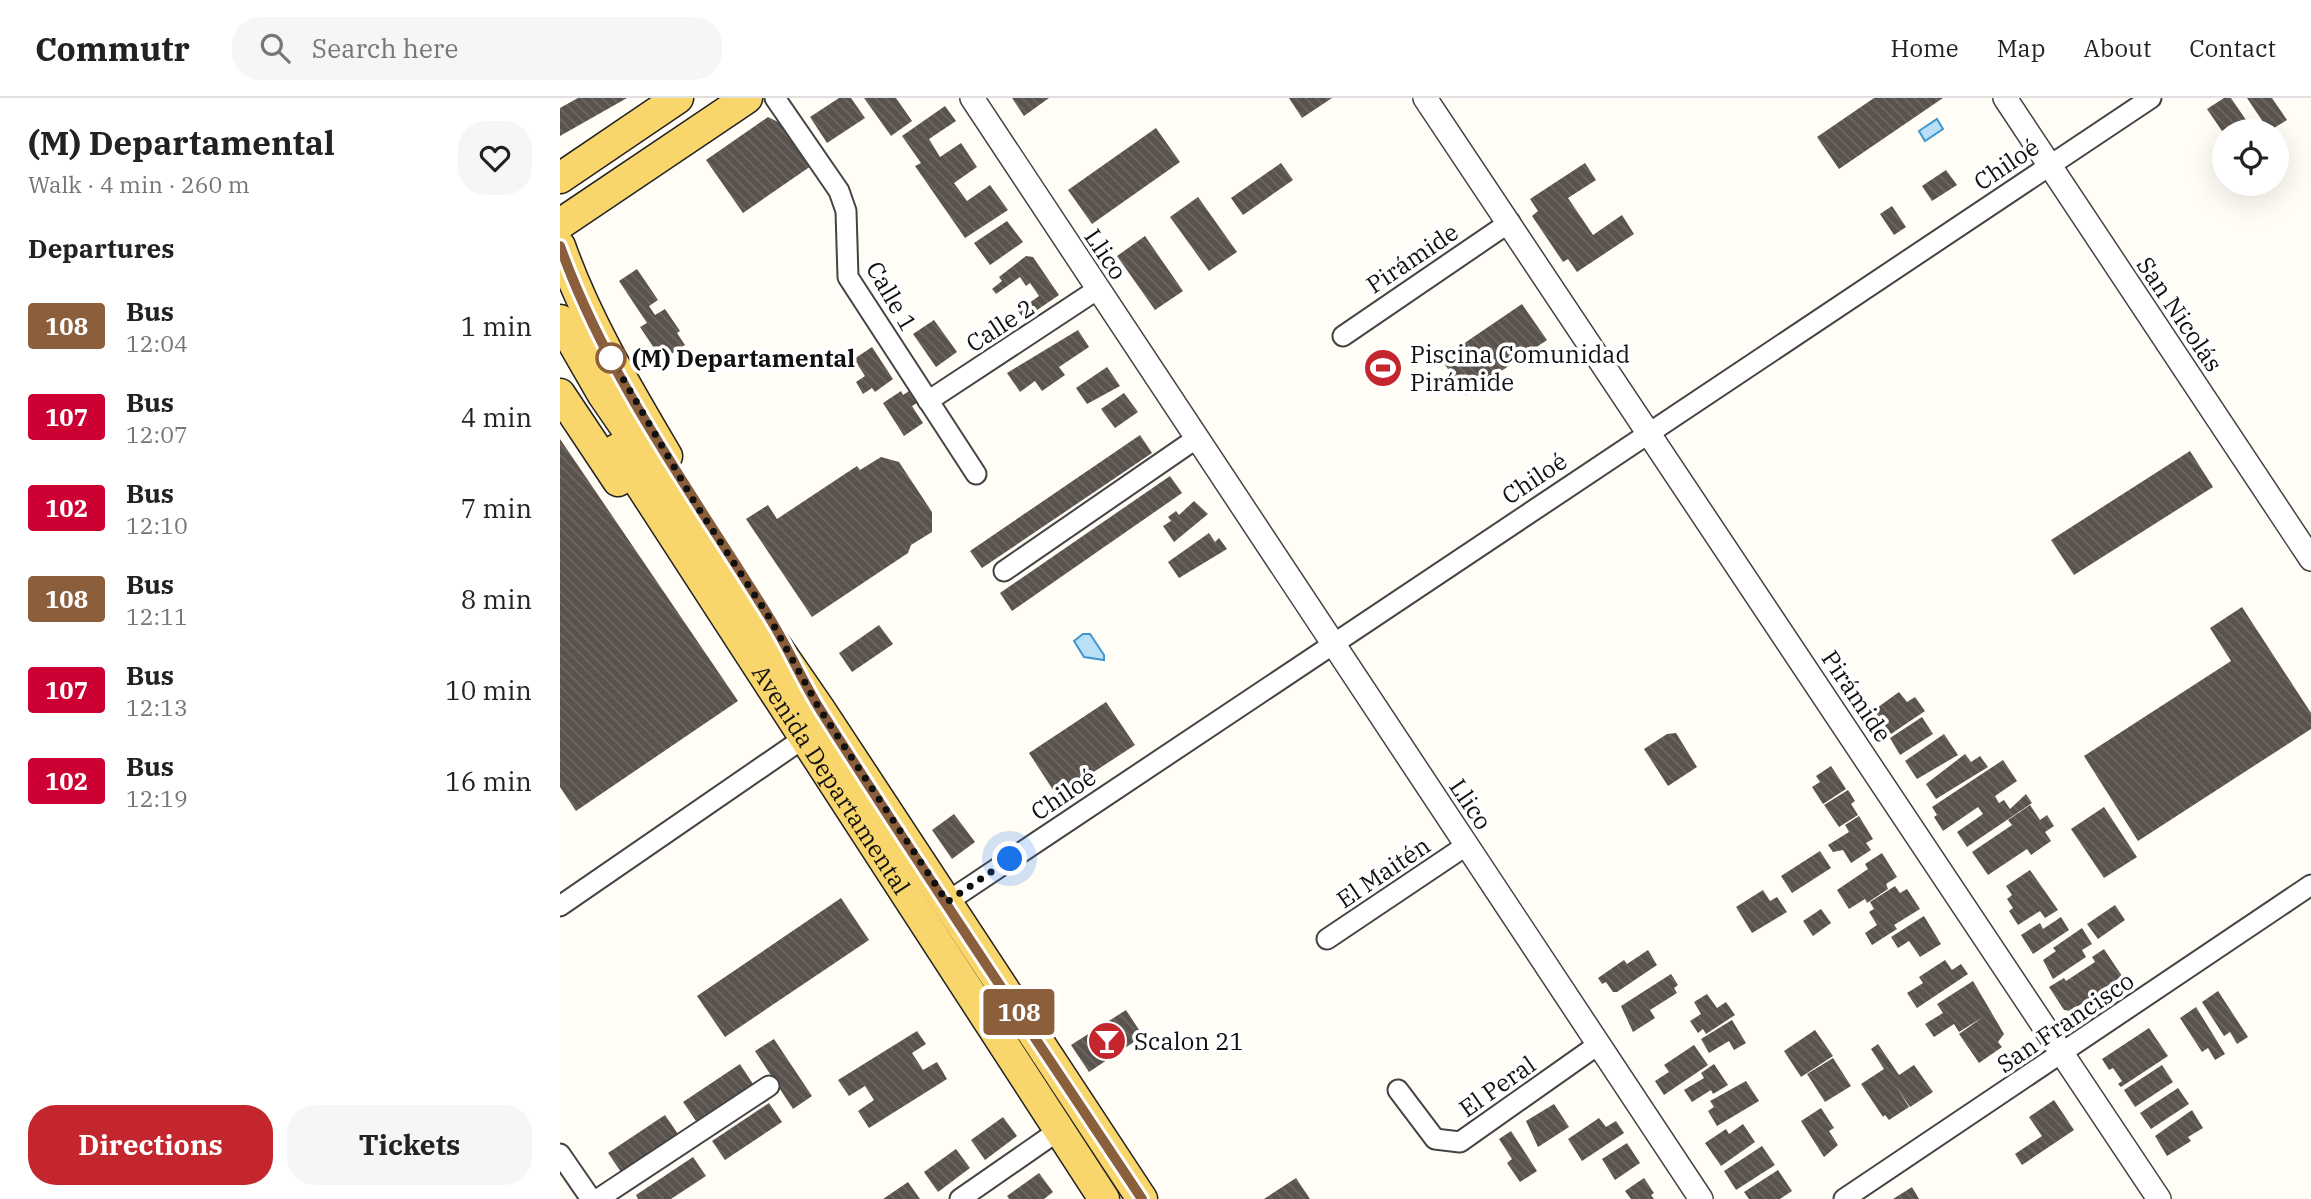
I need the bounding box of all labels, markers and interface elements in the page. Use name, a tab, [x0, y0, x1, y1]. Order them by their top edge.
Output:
search box	[232, 17, 722, 80]
text: Commutr	[35, 27, 190, 70]
icon: search	[256, 29, 294, 67]
text: Search here	[312, 31, 458, 65]
text: Home	[1891, 32, 1959, 64]
text: Map	[1997, 32, 2045, 64]
text: About	[2083, 32, 2151, 64]
text: Contact	[2189, 32, 2276, 64]
map controls	[2212, 119, 2289, 196]
button: locate	[2212, 119, 2289, 196]
text: (M) Departamental	[28, 121, 335, 164]
button: heart	[458, 121, 532, 195]
street label: Chiloé	[1967, 131, 2045, 197]
text: Walk · 4 min · 260 m	[28, 169, 250, 199]
street label: Pirámide	[1360, 216, 1464, 300]
street label: Llico	[1077, 222, 1135, 286]
text: Departures	[28, 231, 174, 265]
street label: San Nicolás	[2130, 250, 2230, 378]
street label: Calle 1	[859, 255, 925, 337]
street label: Calle 2	[960, 291, 1040, 359]
text: Bus	[126, 294, 174, 328]
text: 1 min	[461, 309, 532, 343]
text: 108	[45, 310, 88, 342]
text: 12:04	[126, 328, 188, 358]
place label: Piscina Comunidad Pirámide	[1410, 338, 1630, 398]
place label: (M) Departamental	[632, 342, 855, 374]
marker: (M) Departamental	[596, 343, 626, 373]
sports icon: Piscina Comunidad Pirámide	[1362, 347, 1404, 389]
text: Bus	[126, 385, 174, 419]
text: 4 min	[461, 400, 532, 434]
text: 107	[45, 401, 88, 433]
text: 12:07	[126, 419, 188, 449]
street label: Chiloé	[1495, 445, 1573, 511]
text: Bus	[126, 476, 174, 510]
text: 7 min	[461, 491, 532, 525]
text: 102	[45, 492, 88, 524]
text: 12:10	[126, 510, 188, 540]
text: Bus	[126, 567, 174, 601]
text: 8 min	[461, 582, 532, 616]
text: 108	[45, 583, 88, 615]
text: 12:11	[126, 601, 188, 631]
street label: Pirámide	[1815, 644, 1899, 748]
text: Bus	[126, 658, 174, 692]
street label: Avenida Departamental	[745, 658, 918, 900]
text: 10 min	[445, 673, 532, 707]
text: 107	[45, 674, 88, 706]
text: 12:13	[126, 692, 188, 722]
text: Bus	[126, 749, 174, 783]
street label: Chiloé	[1024, 761, 1102, 827]
text: 16 min	[445, 764, 532, 798]
text: 102	[45, 765, 88, 797]
street label: Llico	[1442, 772, 1500, 836]
text: 12:19	[126, 783, 188, 813]
street label: El Maitén	[1330, 829, 1436, 915]
your location	[992, 841, 1027, 876]
street label: San Francisco	[1990, 964, 2140, 1080]
line badge: 108	[979, 989, 1059, 1035]
text: 108	[997, 996, 1041, 1028]
bar icon: Scalon 21	[1086, 1020, 1128, 1062]
place label: Scalon 21	[1134, 1025, 1244, 1057]
street label: El Peral	[1452, 1048, 1542, 1124]
button: Directions	[28, 1105, 273, 1185]
button: Tickets	[287, 1105, 532, 1185]

